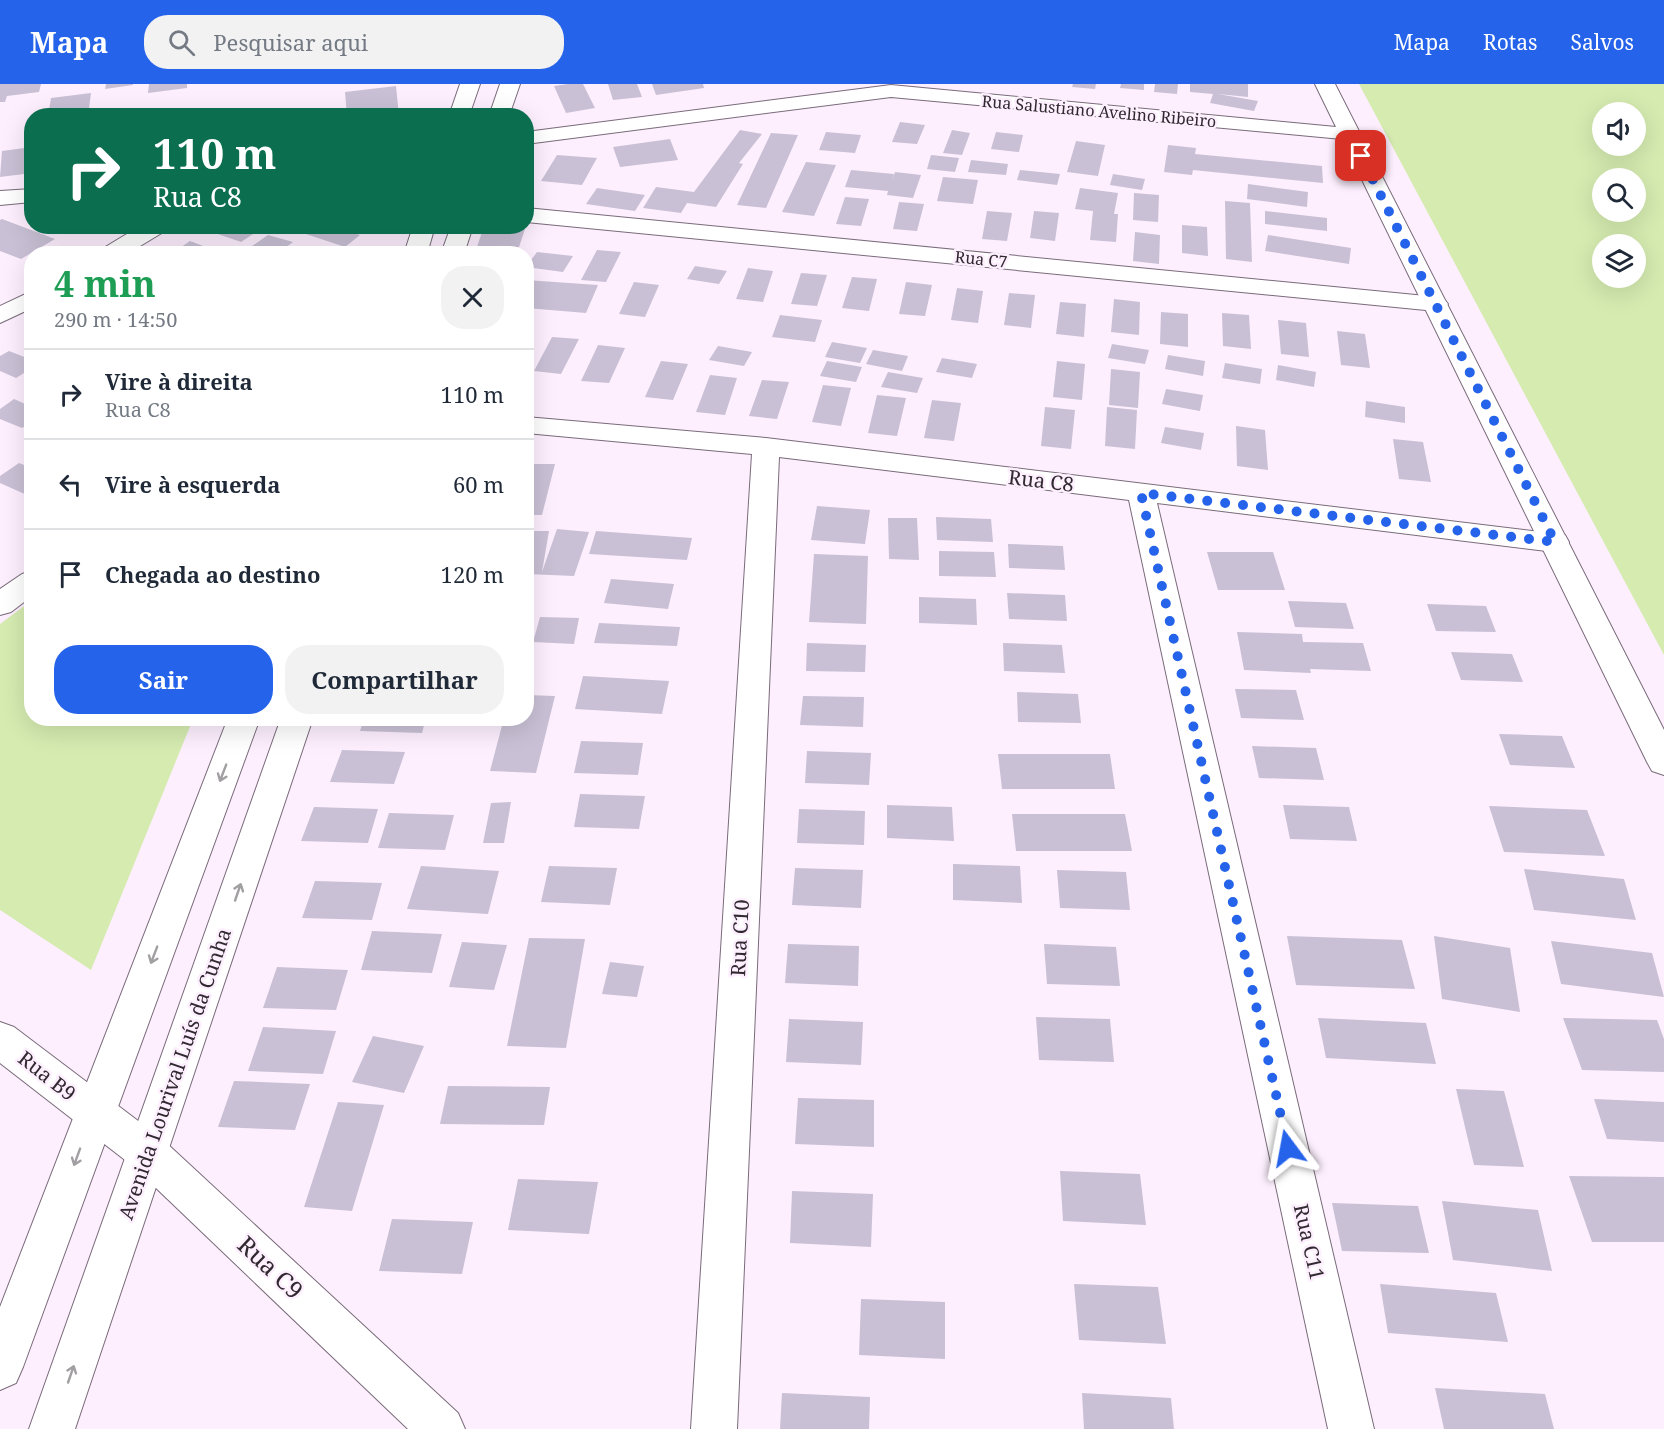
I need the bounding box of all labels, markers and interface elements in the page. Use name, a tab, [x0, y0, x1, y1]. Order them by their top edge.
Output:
search box	[144, 15, 564, 69]
text: Mapa	[30, 23, 108, 61]
icon: search	[165, 26, 198, 59]
text: Pesquisar aqui	[213, 27, 368, 57]
text: Mapa	[1394, 28, 1450, 56]
text: Rotas	[1483, 28, 1537, 56]
text: Salvos	[1570, 28, 1634, 56]
street label: Rua Salustiano Avelino Ribeiro	[981, 90, 1217, 132]
map controls	[1592, 102, 1646, 288]
button: sound	[1592, 102, 1646, 156]
text: 110 m	[153, 124, 277, 181]
pin	[1335, 130, 1386, 181]
icon: right	[54, 132, 132, 210]
icon: arrive	[1344, 139, 1377, 172]
button: search	[1592, 168, 1646, 222]
text: Rua C8	[153, 178, 242, 215]
button: layers	[1592, 234, 1646, 288]
street label: Rua C7	[954, 245, 1008, 273]
text: 4 min	[54, 259, 156, 308]
button: close	[441, 266, 504, 329]
text: 290 m · 14:50	[54, 306, 177, 333]
text: Vire à direita	[105, 366, 253, 396]
icon: right	[54, 378, 87, 411]
text: 110 m	[441, 379, 504, 409]
text: Rua C8	[105, 396, 171, 423]
street label: Rua C8	[1007, 463, 1075, 498]
icon: left	[54, 468, 87, 501]
text: Vire à esquerda	[105, 469, 281, 499]
text: 60 m	[453, 469, 504, 499]
icon: arrive	[54, 558, 87, 591]
text: Chegada ao destino	[105, 559, 320, 589]
text: 120 m	[441, 559, 504, 589]
button: Sair	[54, 645, 273, 714]
button: Compartilhar	[285, 645, 504, 714]
one-way arrow	[217, 763, 228, 782]
one-way arrow	[233, 883, 244, 902]
street label: Rua C10	[724, 899, 755, 977]
street label: Avenida Lourival Luís da Cunha	[112, 925, 237, 1223]
one-way arrow	[148, 946, 159, 964]
street label: Rua B9	[13, 1044, 82, 1107]
position arrow	[1256, 1116, 1320, 1180]
one-way arrow	[71, 1148, 82, 1166]
street label: Rua C11	[1288, 1201, 1331, 1282]
street label: Rua C9	[231, 1228, 311, 1306]
one-way arrow	[66, 1365, 77, 1384]

